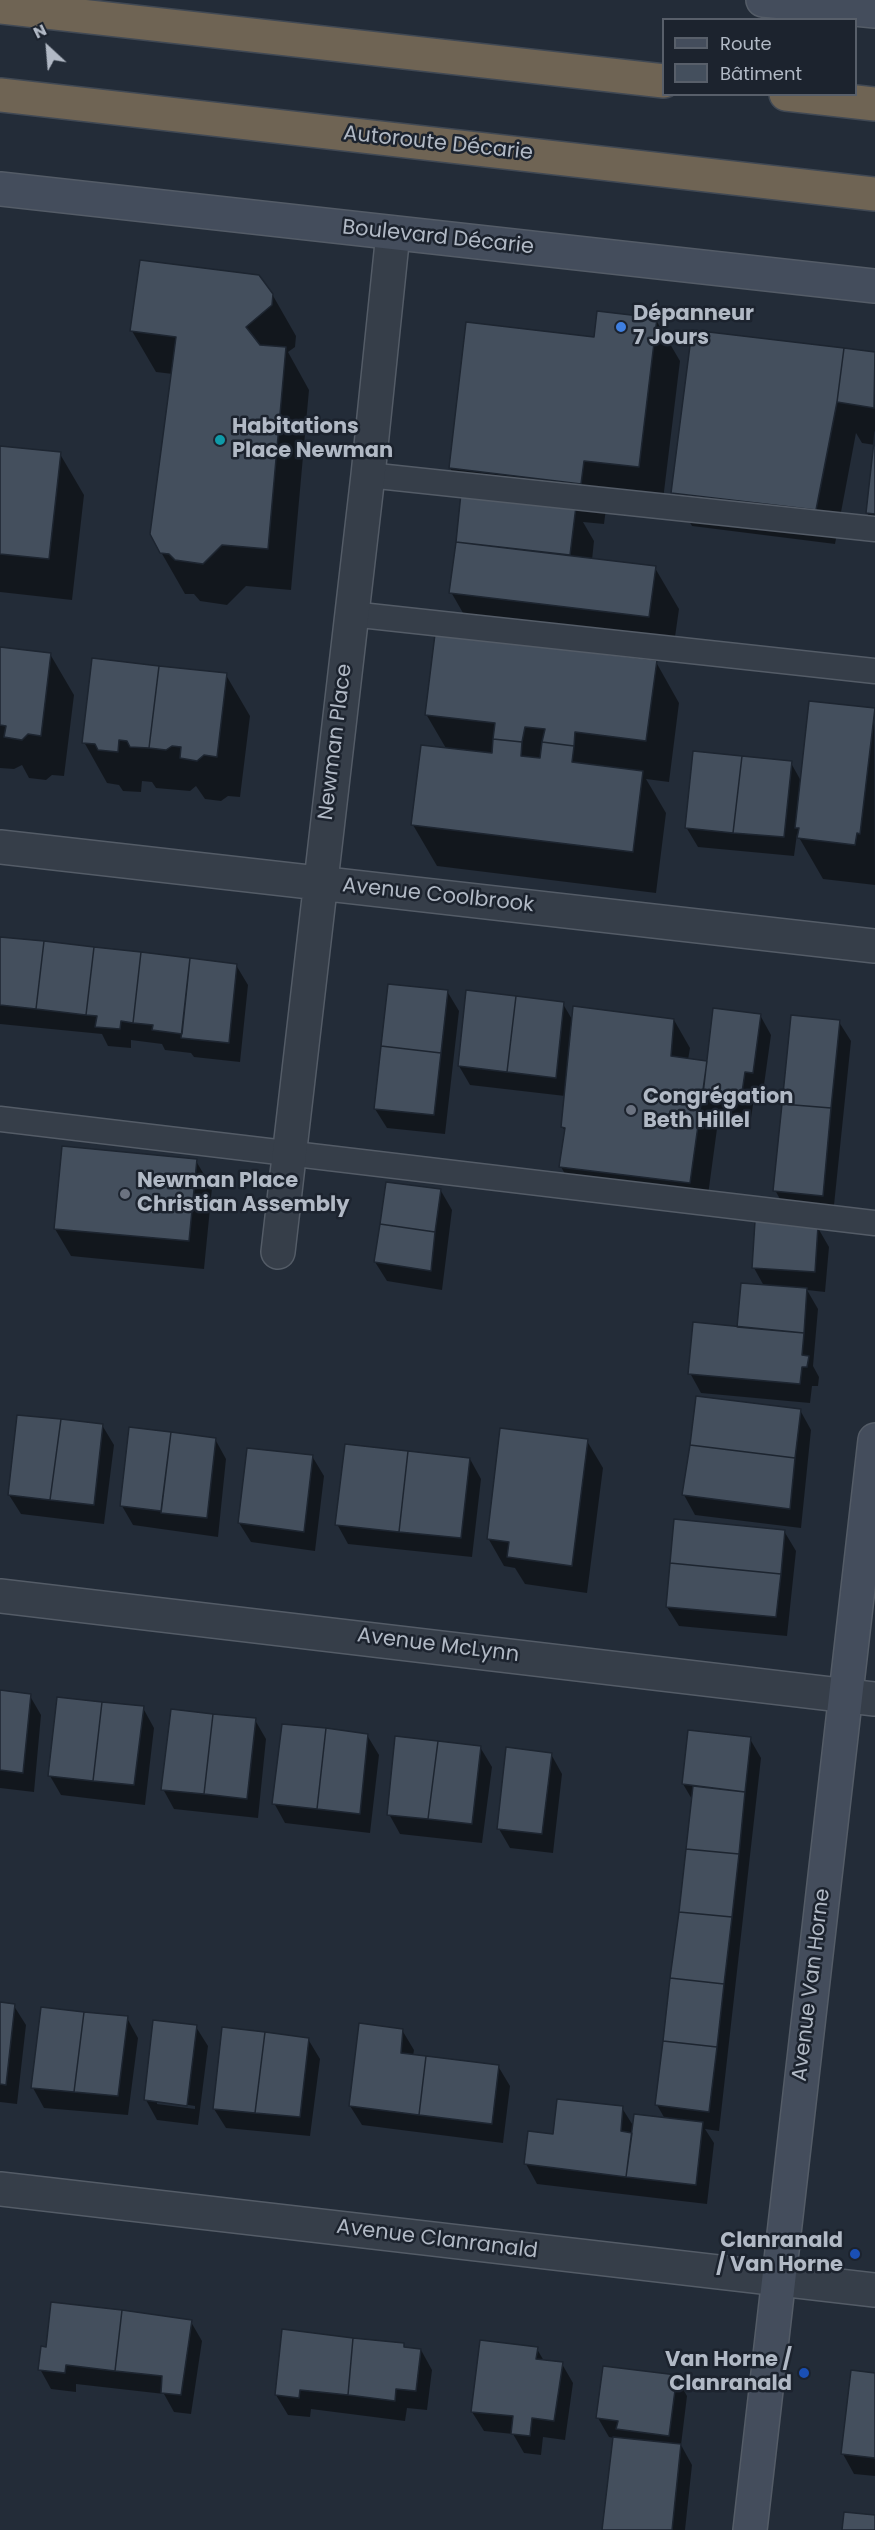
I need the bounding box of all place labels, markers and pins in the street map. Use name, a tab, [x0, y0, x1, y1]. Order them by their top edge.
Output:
place label: Dépanneur 7 Jours	[633, 302, 754, 352]
marker: Dépanneur 7 Jours	[614, 320, 628, 334]
place label: Habitations Place Newman	[232, 415, 393, 465]
marker: Habitations Place Newman	[213, 433, 227, 447]
place label: Congrégation Beth Hillel	[643, 1085, 793, 1135]
marker: Congrégation Beth Hillel	[624, 1103, 638, 1117]
place label: Newman Place Christian Assembly	[137, 1169, 349, 1219]
marker: Newman Place Christian Assembly	[118, 1187, 132, 1201]
place label: Clanranald / Van Horne	[716, 2229, 843, 2279]
marker: Clanranald / Van Horne	[848, 2247, 862, 2261]
place label: Van Horne / Clanranald	[665, 2348, 792, 2398]
marker: Van Horne / Clanranald	[797, 2366, 811, 2380]

